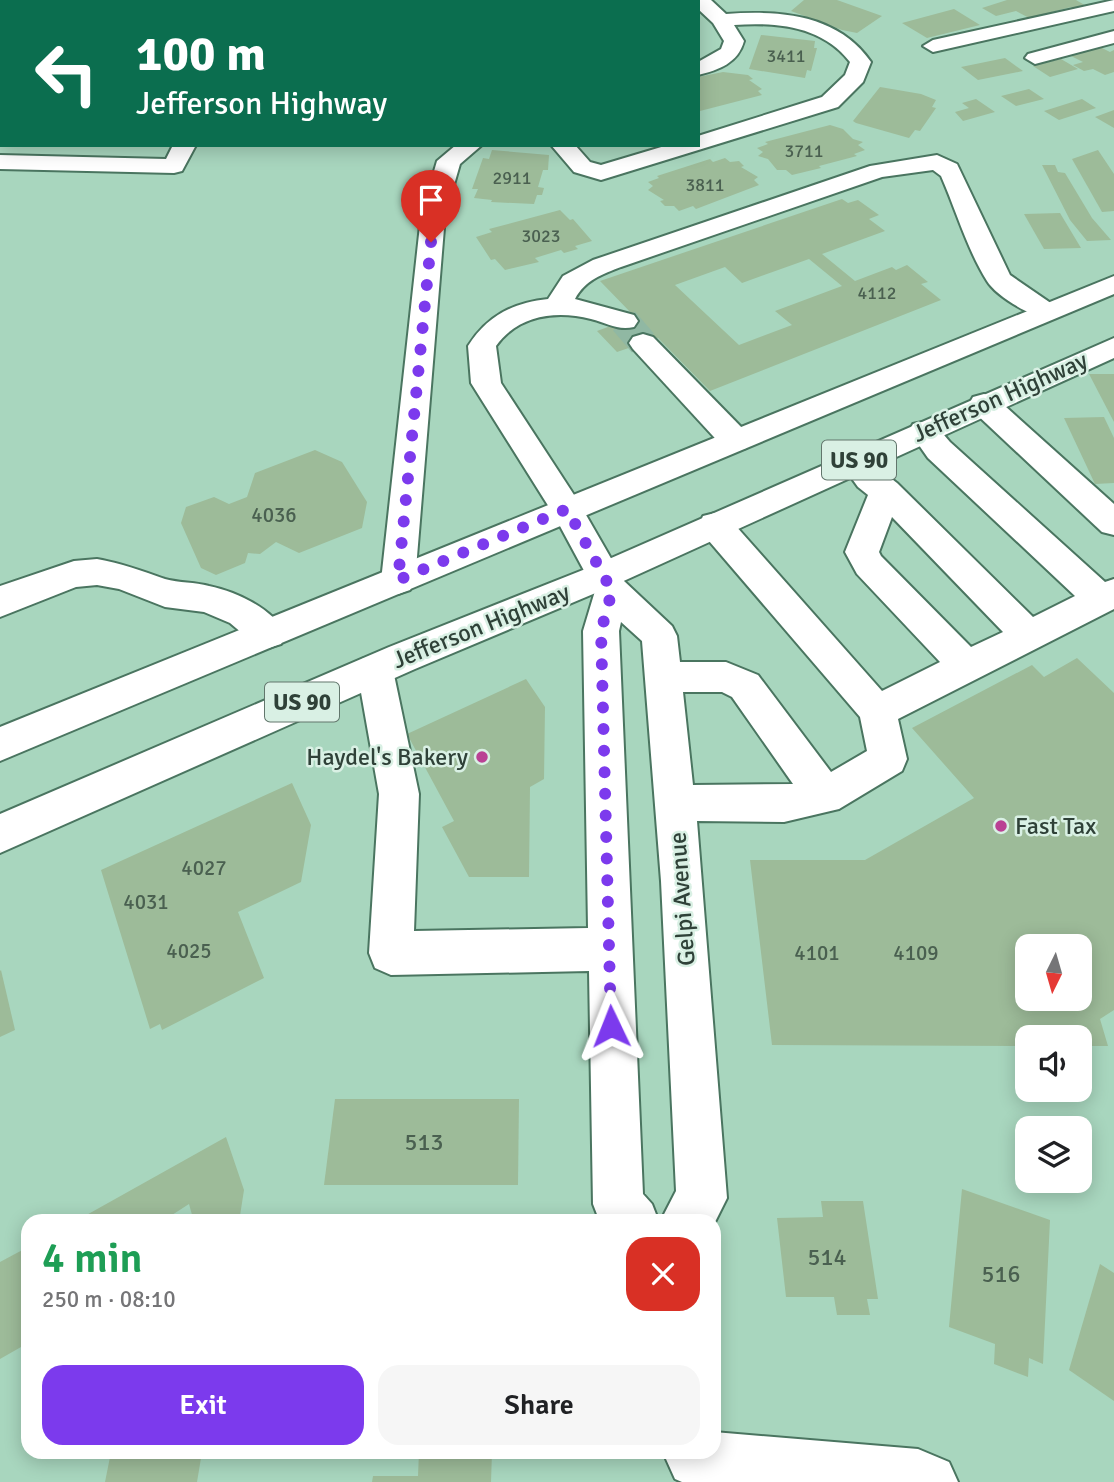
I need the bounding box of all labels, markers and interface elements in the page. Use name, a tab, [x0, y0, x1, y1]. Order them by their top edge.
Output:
text: 100 m	[136, 24, 266, 84]
icon: left	[21, 28, 112, 119]
house number: 3411	[767, 45, 805, 67]
text: Jefferson Highway	[136, 84, 387, 123]
house number: 3711	[785, 140, 823, 162]
house number: 2911	[493, 167, 531, 189]
pin	[401, 170, 461, 242]
house number: 3811	[686, 174, 724, 196]
icon: arrive	[412, 181, 450, 219]
house number: 3023	[522, 225, 560, 247]
house number: 4112	[858, 282, 896, 304]
street label: Jefferson Highway	[908, 345, 1092, 449]
road number: US 90	[822, 440, 896, 480]
house number: 4036	[251, 502, 297, 528]
street label: Jefferson Highway	[388, 577, 574, 675]
road number: US 90	[265, 682, 339, 722]
place label: Haydel's Bakery	[306, 742, 468, 772]
marker: Haydel's Bakery	[474, 749, 490, 765]
place label: Fast Tax	[1015, 811, 1096, 841]
marker: Fast Tax	[993, 818, 1009, 834]
street label: Gelpi Avenue	[662, 831, 702, 967]
house number: 4027	[181, 855, 227, 881]
house number: 4031	[123, 889, 169, 915]
north arrow	[1015, 934, 1092, 1012]
map controls	[1015, 934, 1092, 1193]
house number: 4025	[166, 938, 212, 964]
house number: 4101	[794, 940, 840, 966]
house number: 4109	[893, 940, 939, 966]
position arrow	[574, 989, 648, 1063]
button: sound	[1015, 1025, 1092, 1102]
button: layers	[1015, 1116, 1092, 1193]
house number: 513	[405, 1127, 443, 1157]
text: 4 min	[42, 1233, 143, 1284]
button: close	[626, 1237, 700, 1311]
house number: 514	[808, 1242, 846, 1272]
house number: 516	[982, 1259, 1020, 1289]
text: 250 m · 08:10	[42, 1285, 176, 1314]
button: Exit	[42, 1365, 364, 1445]
button: Share	[378, 1365, 700, 1445]

